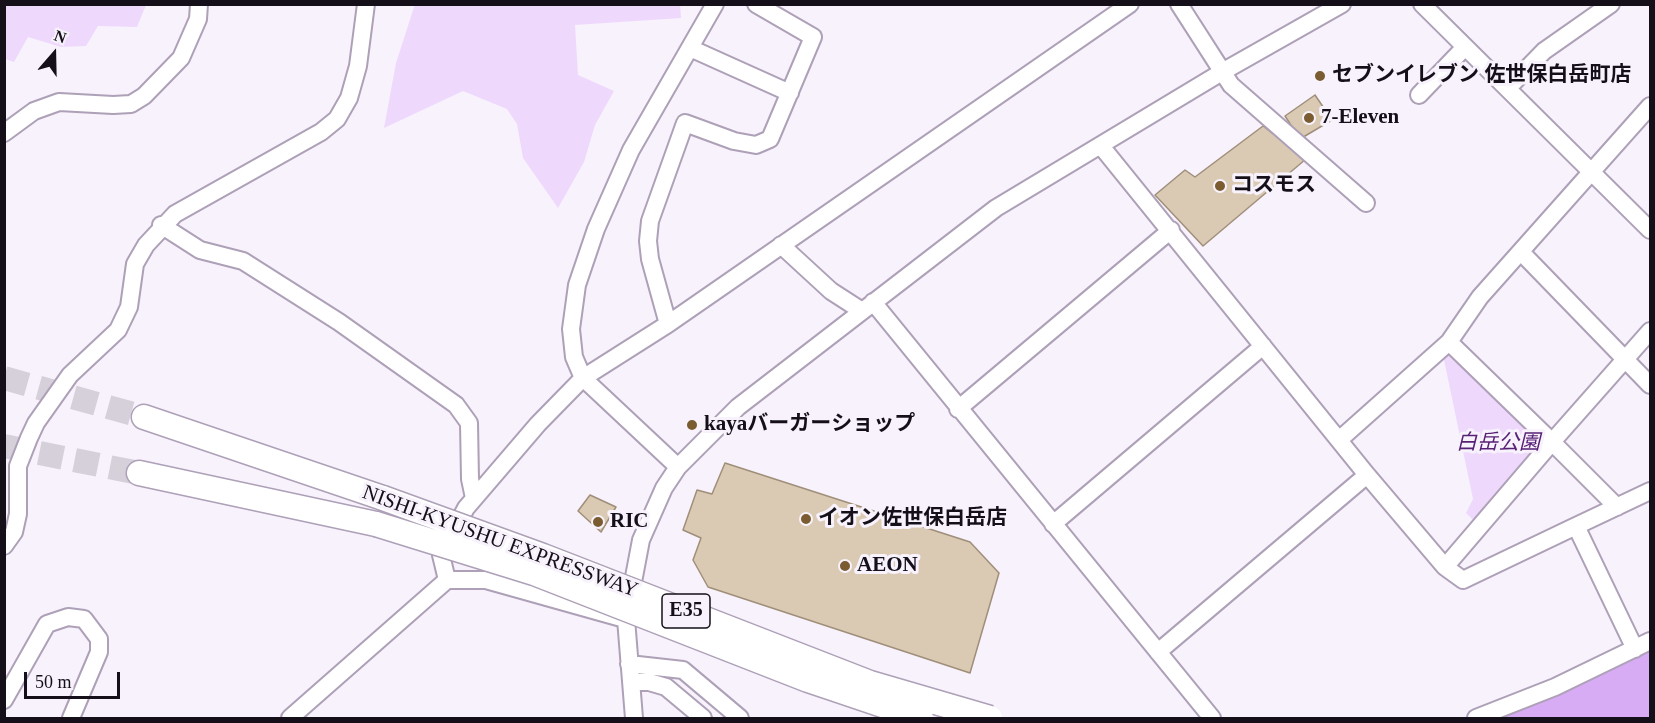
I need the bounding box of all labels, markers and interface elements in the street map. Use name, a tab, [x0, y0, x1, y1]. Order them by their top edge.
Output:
north arrow	[24, 24, 84, 84]
text: N	[52, 27, 69, 47]
place label: セブンイレブン 佐世保白岳町店	[1332, 63, 1631, 89]
marker: セブンイレブン 佐世保白岳町店	[1313, 69, 1327, 83]
place label: 7-Eleven	[1321, 105, 1399, 131]
marker: 7-Eleven	[1302, 111, 1316, 125]
place label: コスモス	[1232, 173, 1316, 199]
marker: コスモス	[1213, 179, 1227, 193]
place label: kayaバーガーショップ	[704, 412, 915, 438]
marker: kayaバーガーショップ	[685, 418, 699, 432]
park label: 白岳公園	[1456, 430, 1540, 456]
street label: NISHI-KYUSHU EXPRESSWAY	[359, 480, 641, 604]
place label: イオン佐世保白岳店	[818, 506, 1007, 532]
place label: RIC	[610, 509, 649, 535]
marker: イオン佐世保白岳店	[799, 512, 813, 526]
marker: RIC	[591, 515, 605, 529]
place label: AEON	[857, 553, 918, 579]
marker: AEON	[838, 559, 852, 573]
road number: E35	[662, 594, 710, 628]
scale bar	[27, 660, 123, 698]
text: 50 m	[35, 672, 72, 692]

